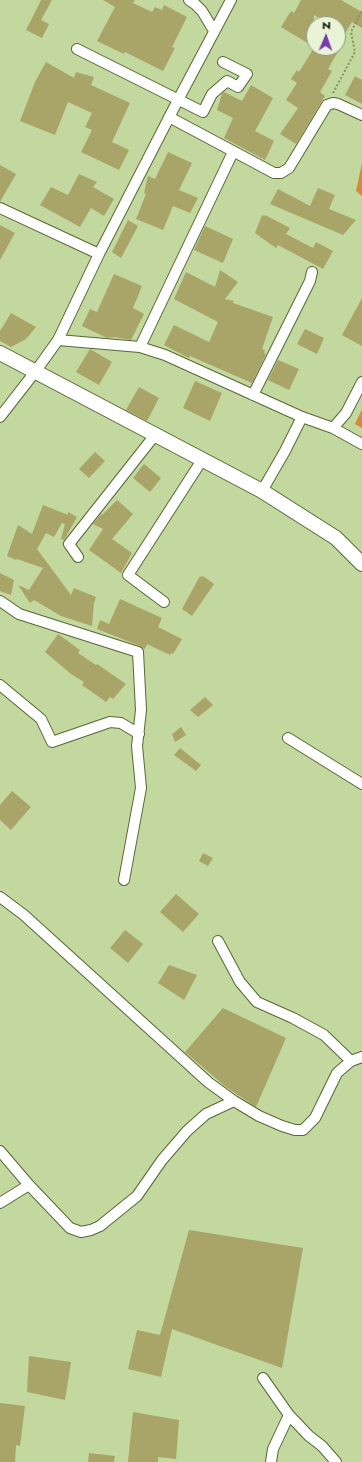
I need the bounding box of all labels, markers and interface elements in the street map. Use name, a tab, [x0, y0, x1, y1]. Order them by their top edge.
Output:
north arrow	[306, 16, 346, 56]
text: N	[322, 17, 331, 33]

